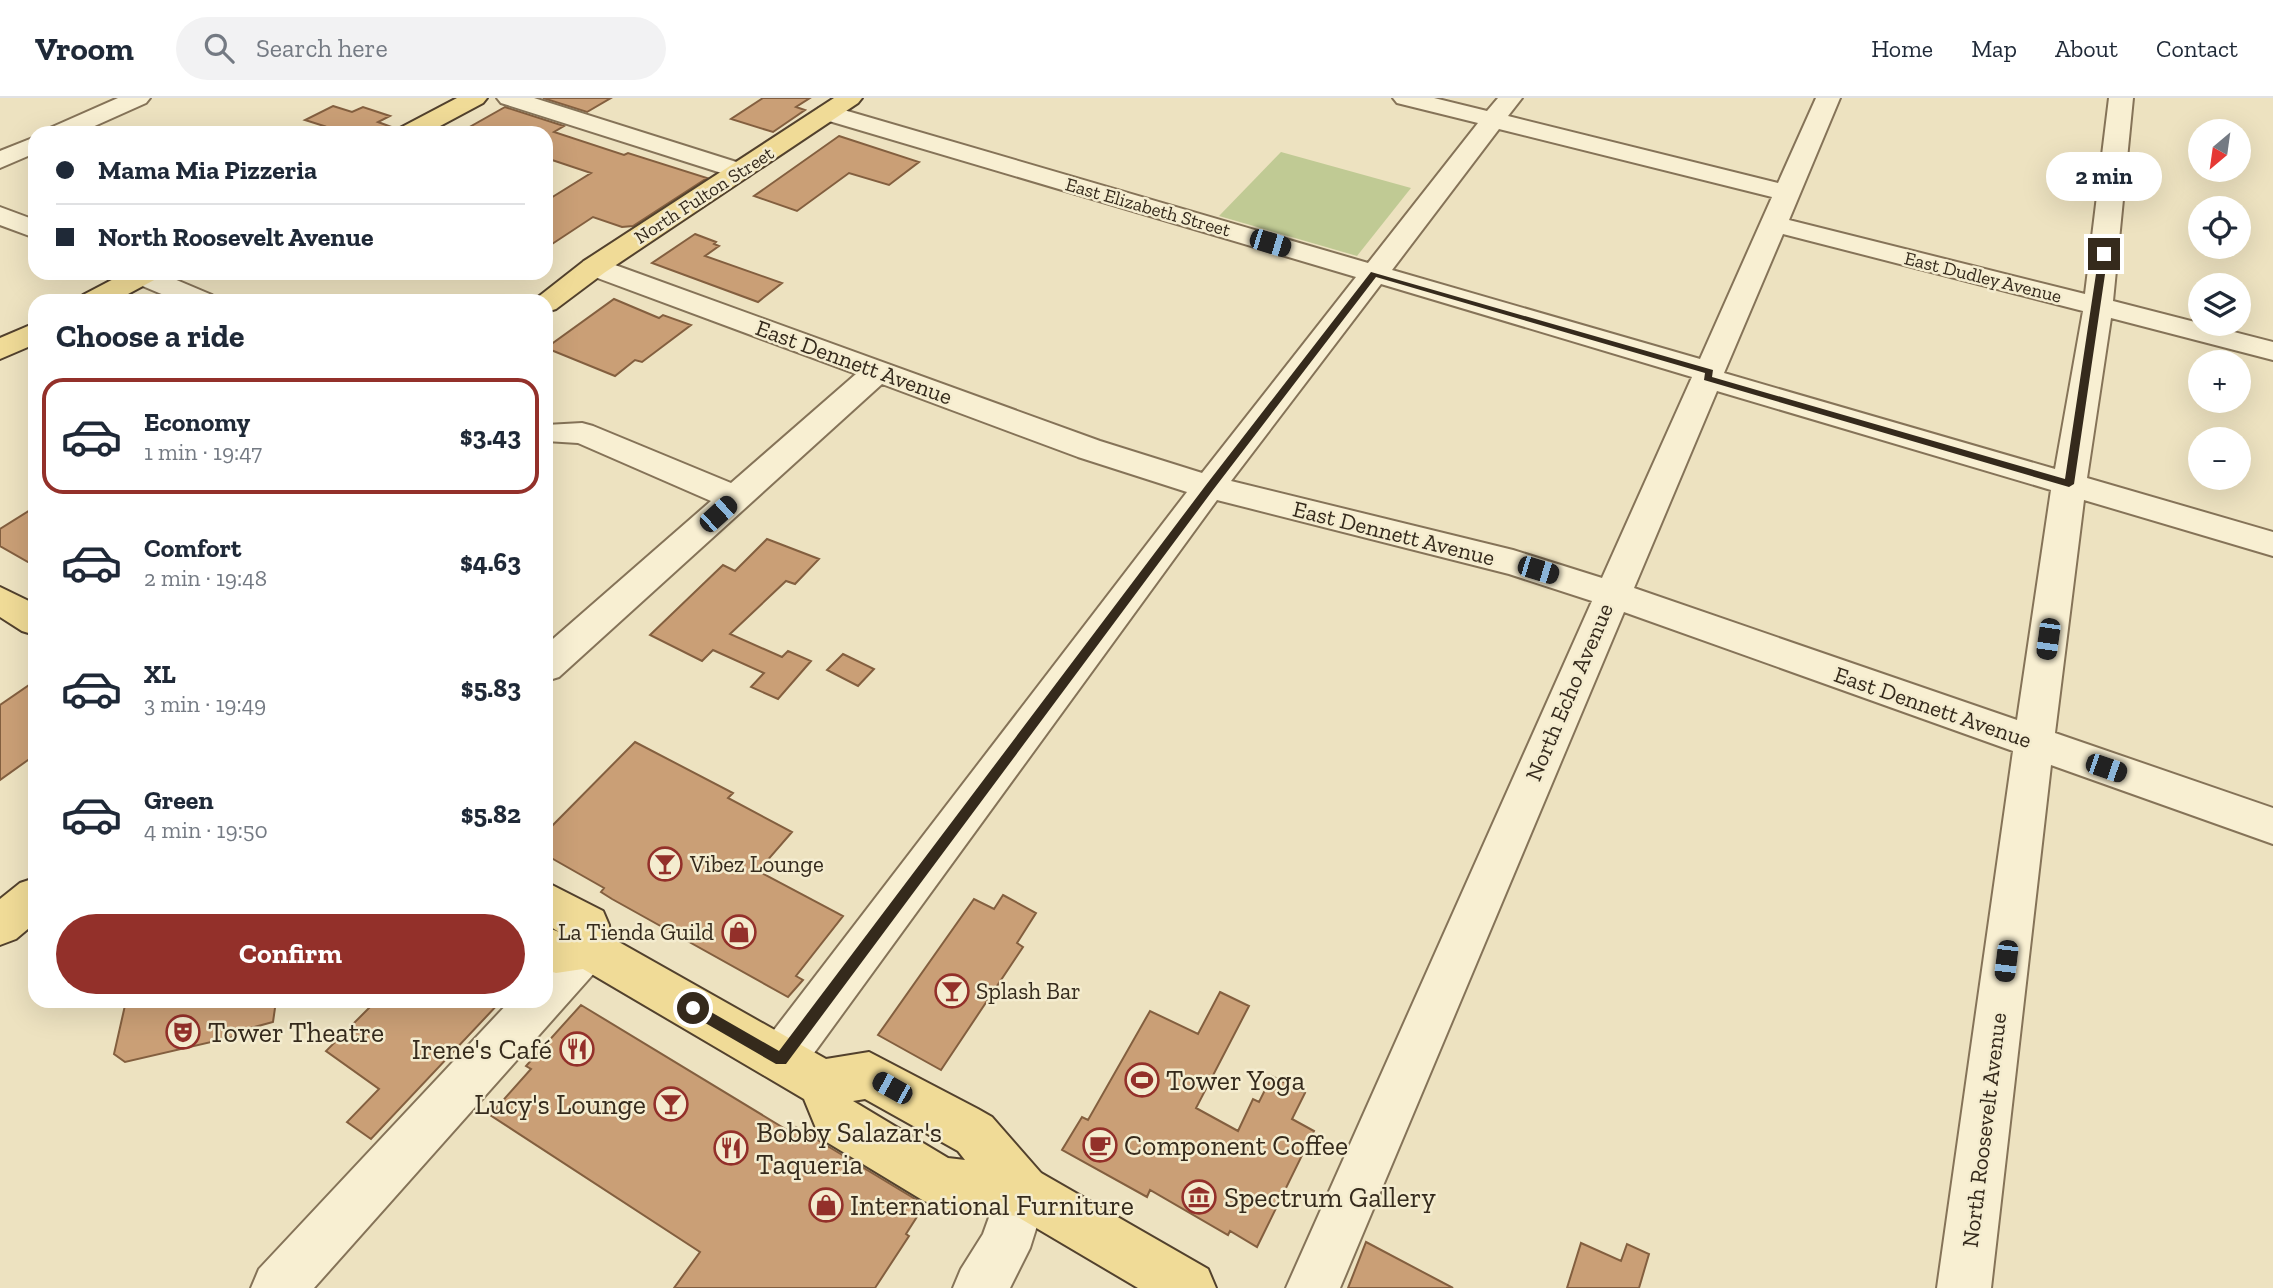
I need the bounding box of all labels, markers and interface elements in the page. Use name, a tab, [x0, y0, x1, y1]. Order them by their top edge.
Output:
search box	[176, 17, 666, 80]
text: Vroom	[35, 29, 134, 68]
icon: search	[200, 29, 238, 67]
text: Search here	[256, 32, 388, 64]
text: Home	[1871, 34, 1933, 63]
text: Map	[1971, 34, 2017, 63]
text: About	[2055, 34, 2118, 63]
text: Contact	[2156, 34, 2238, 63]
north arrow	[2188, 119, 2250, 182]
map controls	[2188, 119, 2251, 490]
street label: North Fulton Street	[630, 141, 778, 249]
callout: 2 min	[2046, 152, 2162, 202]
text: Mama Mia Pizzeria	[98, 154, 317, 186]
text: 2 min	[2075, 162, 2133, 190]
street label: East Elizabeth Street	[1063, 172, 1233, 242]
button: locate	[2188, 196, 2251, 259]
text: North Roosevelt Avenue	[98, 221, 374, 253]
car	[1247, 227, 1294, 259]
route end	[2088, 238, 2120, 270]
street label: East Dudley Avenue	[1902, 246, 2064, 308]
button: layers	[2188, 273, 2251, 336]
street label: East Dennett Avenue	[752, 313, 956, 411]
text: Choose a ride	[56, 317, 244, 355]
button: +	[2188, 350, 2251, 413]
icon: car	[60, 405, 123, 468]
text: Economy	[144, 406, 250, 438]
text: $3.43	[460, 420, 521, 452]
button: −	[2188, 427, 2251, 490]
text: 1 min · 19:47	[144, 438, 262, 466]
car	[696, 492, 741, 536]
street label: East Dennett Avenue	[1290, 494, 1498, 572]
icon: car	[60, 531, 123, 594]
text: Comfort	[144, 532, 241, 564]
text: $4.63	[460, 546, 521, 578]
car	[1515, 554, 1562, 586]
text: 2 min · 19:48	[144, 564, 267, 592]
street label: North Echo Avenue	[1519, 599, 1619, 785]
car	[2035, 617, 2062, 661]
icon: car	[60, 657, 123, 720]
text: XL	[144, 658, 176, 690]
street label: East Dennett Avenue	[1831, 660, 2035, 754]
text: $5.83	[461, 672, 521, 704]
text: 3 min · 19:49	[144, 690, 266, 718]
car	[2083, 751, 2130, 785]
icon: car	[60, 783, 123, 846]
text: Green	[144, 784, 214, 816]
text: $5.82	[461, 798, 521, 830]
text: 4 min · 19:50	[144, 816, 268, 844]
bar icon: Vibez Lounge	[646, 845, 684, 883]
place label: Vibez Lounge	[689, 850, 824, 878]
shop icon: La Tienda Guild	[720, 913, 758, 951]
button: Confirm	[56, 914, 525, 994]
place label: La Tienda Guild	[558, 918, 714, 946]
car	[1994, 939, 2019, 983]
bar icon: Splash Bar	[933, 972, 971, 1010]
place label: Splash Bar	[976, 977, 1081, 1005]
route start	[677, 992, 709, 1024]
street label: North Roosevelt Avenue	[1956, 1011, 2012, 1249]
theatre icon: Tower Theatre	[164, 1013, 202, 1051]
place label: Tower Theatre	[208, 1016, 384, 1049]
restaurant icon: Irene's Café	[558, 1030, 596, 1068]
place label: Irene's Café	[412, 1033, 552, 1066]
sports icon: Tower Yoga	[1123, 1061, 1161, 1099]
place label: Tower Yoga	[1166, 1064, 1305, 1097]
car	[869, 1069, 916, 1107]
bar icon: Lucy's Lounge	[652, 1085, 690, 1123]
place label: Lucy's Lounge	[474, 1088, 646, 1121]
place label: Bobby Salazar's Taqueria	[756, 1116, 942, 1181]
cafe icon: Component Coffee	[1081, 1126, 1119, 1164]
restaurant icon: Bobby Salazar's Taqueria	[712, 1129, 750, 1167]
place label: Component Coffee	[1124, 1129, 1348, 1162]
museum icon: Spectrum Gallery	[1180, 1178, 1218, 1216]
place label: Spectrum Gallery	[1224, 1181, 1436, 1214]
shop icon: International Furniture	[807, 1186, 845, 1224]
place label: International Furniture	[850, 1189, 1134, 1222]

